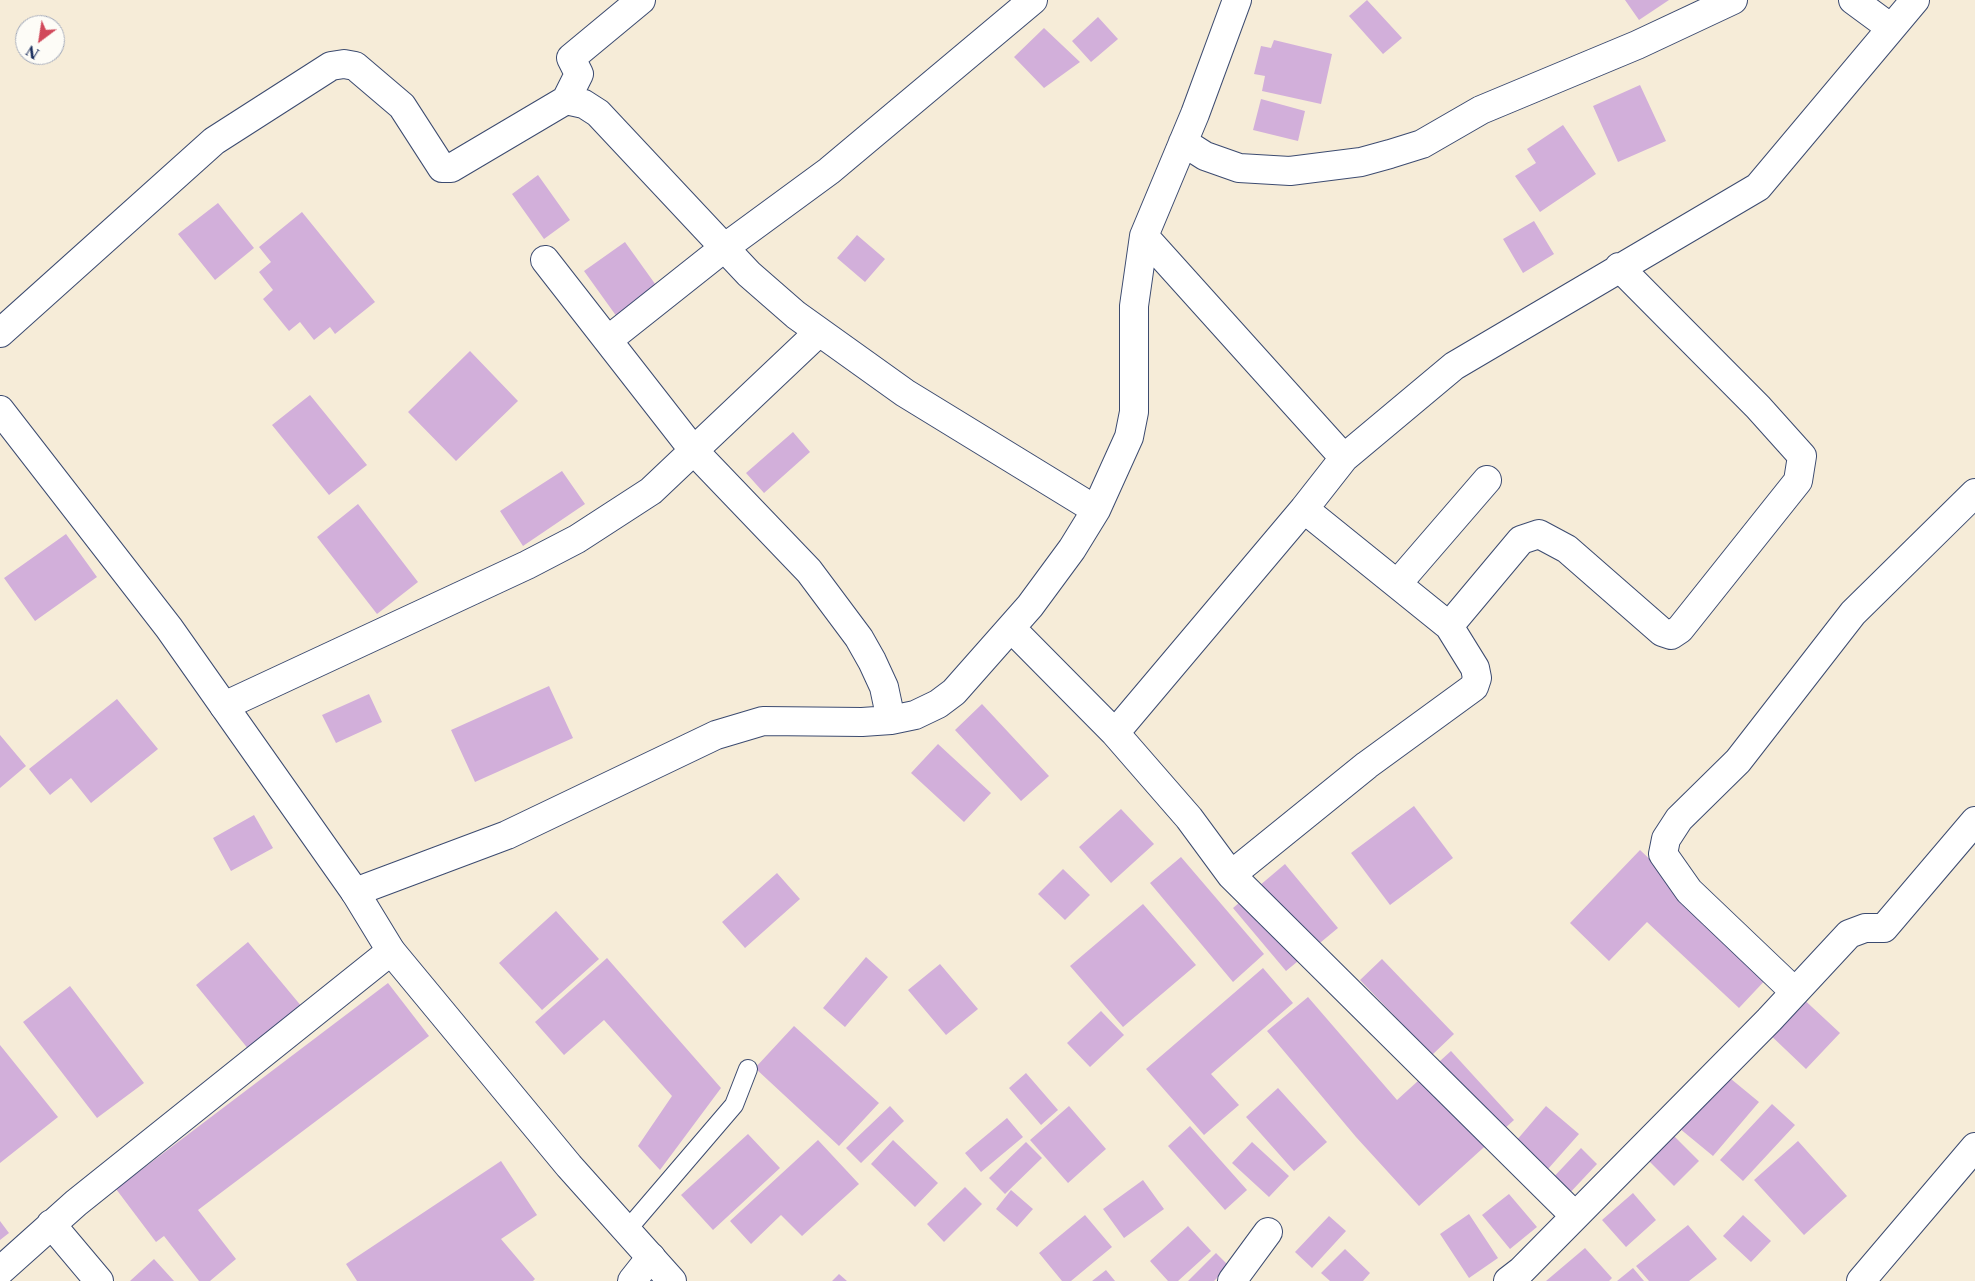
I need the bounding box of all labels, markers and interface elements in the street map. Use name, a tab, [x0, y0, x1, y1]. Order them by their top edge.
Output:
north arrow	[15, 15, 65, 65]
text: N	[23, 41, 43, 63]

